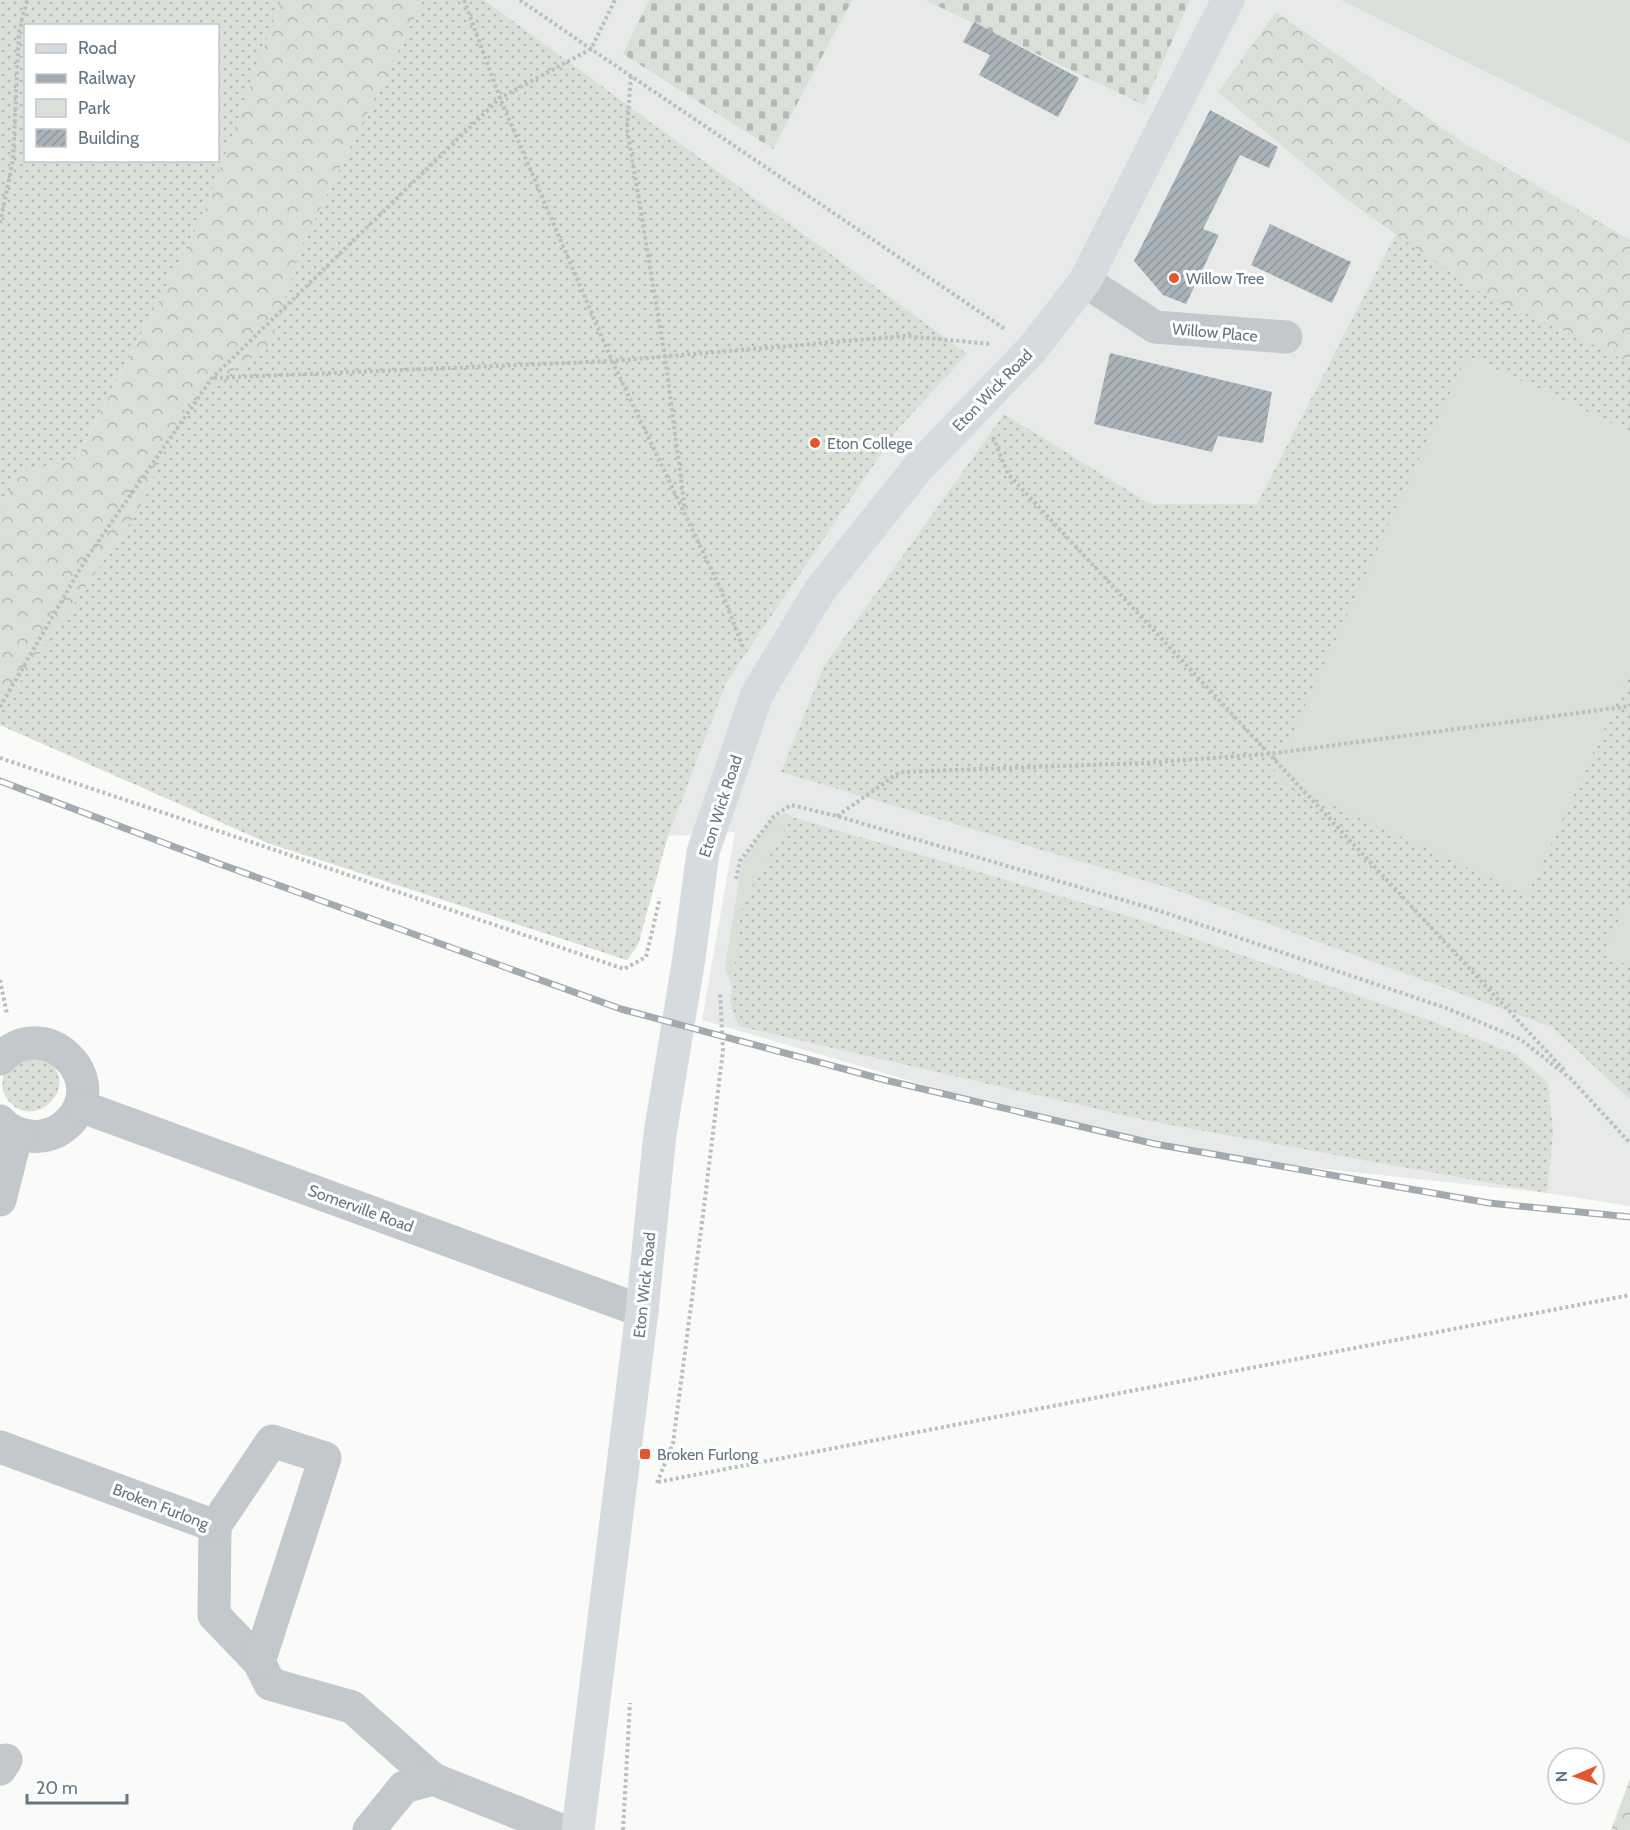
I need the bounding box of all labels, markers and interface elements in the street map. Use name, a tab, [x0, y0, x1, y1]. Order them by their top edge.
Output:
legend	[24, 24, 219, 162]
text: Road	[78, 37, 117, 59]
text: Railway	[78, 67, 136, 89]
text: Park	[78, 97, 111, 119]
text: Building	[78, 127, 140, 149]
place label: Willow Tree	[1186, 269, 1264, 288]
marker: Willow Tree	[1167, 271, 1181, 285]
street label: Willow Place	[1171, 319, 1258, 346]
street label: Eton Wick Road	[949, 345, 1036, 435]
place label: Eton College	[827, 434, 913, 453]
marker: Eton College	[808, 436, 822, 450]
street label: Eton Wick Road	[695, 753, 746, 860]
street label: Somerville Road	[306, 1181, 416, 1236]
street label: Eton Wick Road	[629, 1231, 660, 1339]
place label: Broken Furlong	[657, 1445, 759, 1464]
marker: Broken Furlong	[638, 1447, 652, 1461]
street label: Broken Furlong	[110, 1479, 212, 1534]
north arrow	[1546, 1746, 1606, 1806]
scale bar	[27, 1767, 128, 1805]
text: N	[1552, 1771, 1571, 1782]
text: 20 m	[36, 1777, 78, 1799]

